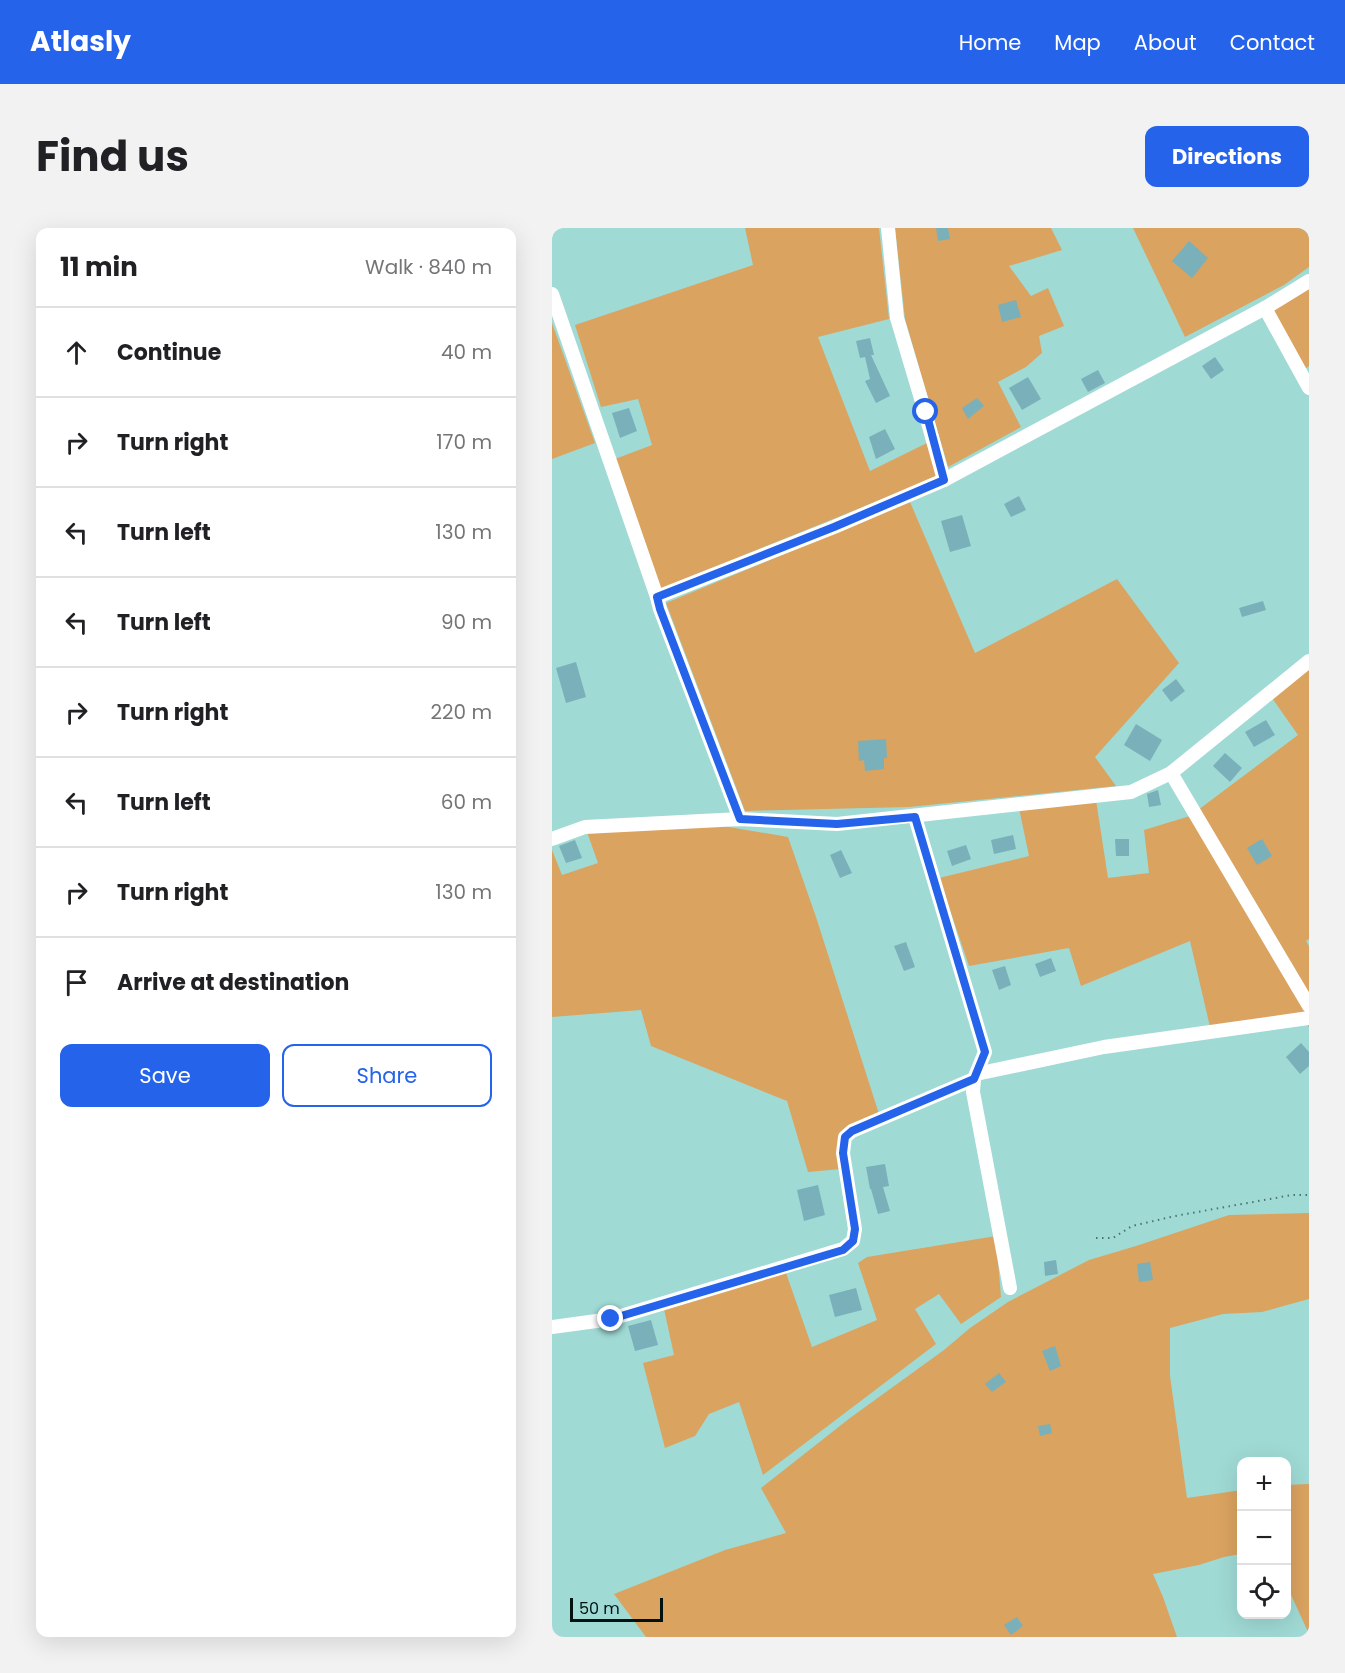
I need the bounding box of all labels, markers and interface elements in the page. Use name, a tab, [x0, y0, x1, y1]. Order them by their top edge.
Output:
text: Atlasly	[30, 22, 131, 61]
text: Home	[959, 28, 1021, 57]
text: Map	[1054, 28, 1101, 57]
text: About	[1134, 28, 1197, 57]
text: Contact	[1230, 28, 1315, 57]
button: Directions	[1145, 126, 1309, 187]
text: Find us	[36, 127, 189, 186]
text: 11 min	[60, 249, 138, 285]
text: Walk · 840 m	[365, 253, 492, 281]
icon: ahead	[60, 336, 93, 369]
text: Continue	[117, 337, 221, 368]
text: 40 m	[441, 338, 492, 366]
route start	[912, 398, 938, 424]
icon: right	[60, 426, 93, 459]
text: Turn right	[117, 427, 228, 458]
text: 170 m	[436, 428, 492, 456]
icon: left	[60, 516, 93, 549]
text: Turn left	[117, 517, 211, 548]
text: 130 m	[435, 518, 492, 546]
icon: left	[60, 606, 93, 639]
text: Turn left	[117, 607, 211, 638]
text: 90 m	[441, 608, 492, 636]
icon: right	[60, 696, 93, 729]
text: Turn right	[117, 697, 228, 728]
text: 220 m	[431, 698, 492, 726]
icon: left	[60, 786, 93, 819]
text: Turn left	[117, 787, 211, 818]
text: 60 m	[441, 788, 492, 816]
icon: right	[60, 876, 93, 909]
text: Turn right	[117, 877, 228, 908]
text: 130 m	[435, 878, 492, 906]
icon: arrive	[60, 966, 93, 999]
text: Arrive at destination	[117, 967, 349, 998]
button: Save	[60, 1044, 270, 1107]
button: Share	[282, 1044, 492, 1107]
route end	[597, 1305, 623, 1331]
map controls	[1237, 1457, 1291, 1619]
button: +	[1237, 1457, 1291, 1511]
button: −	[1237, 1511, 1291, 1565]
button: locate	[1237, 1565, 1291, 1619]
scale bar	[570, 1595, 663, 1622]
text: 50 m	[579, 1597, 620, 1620]

